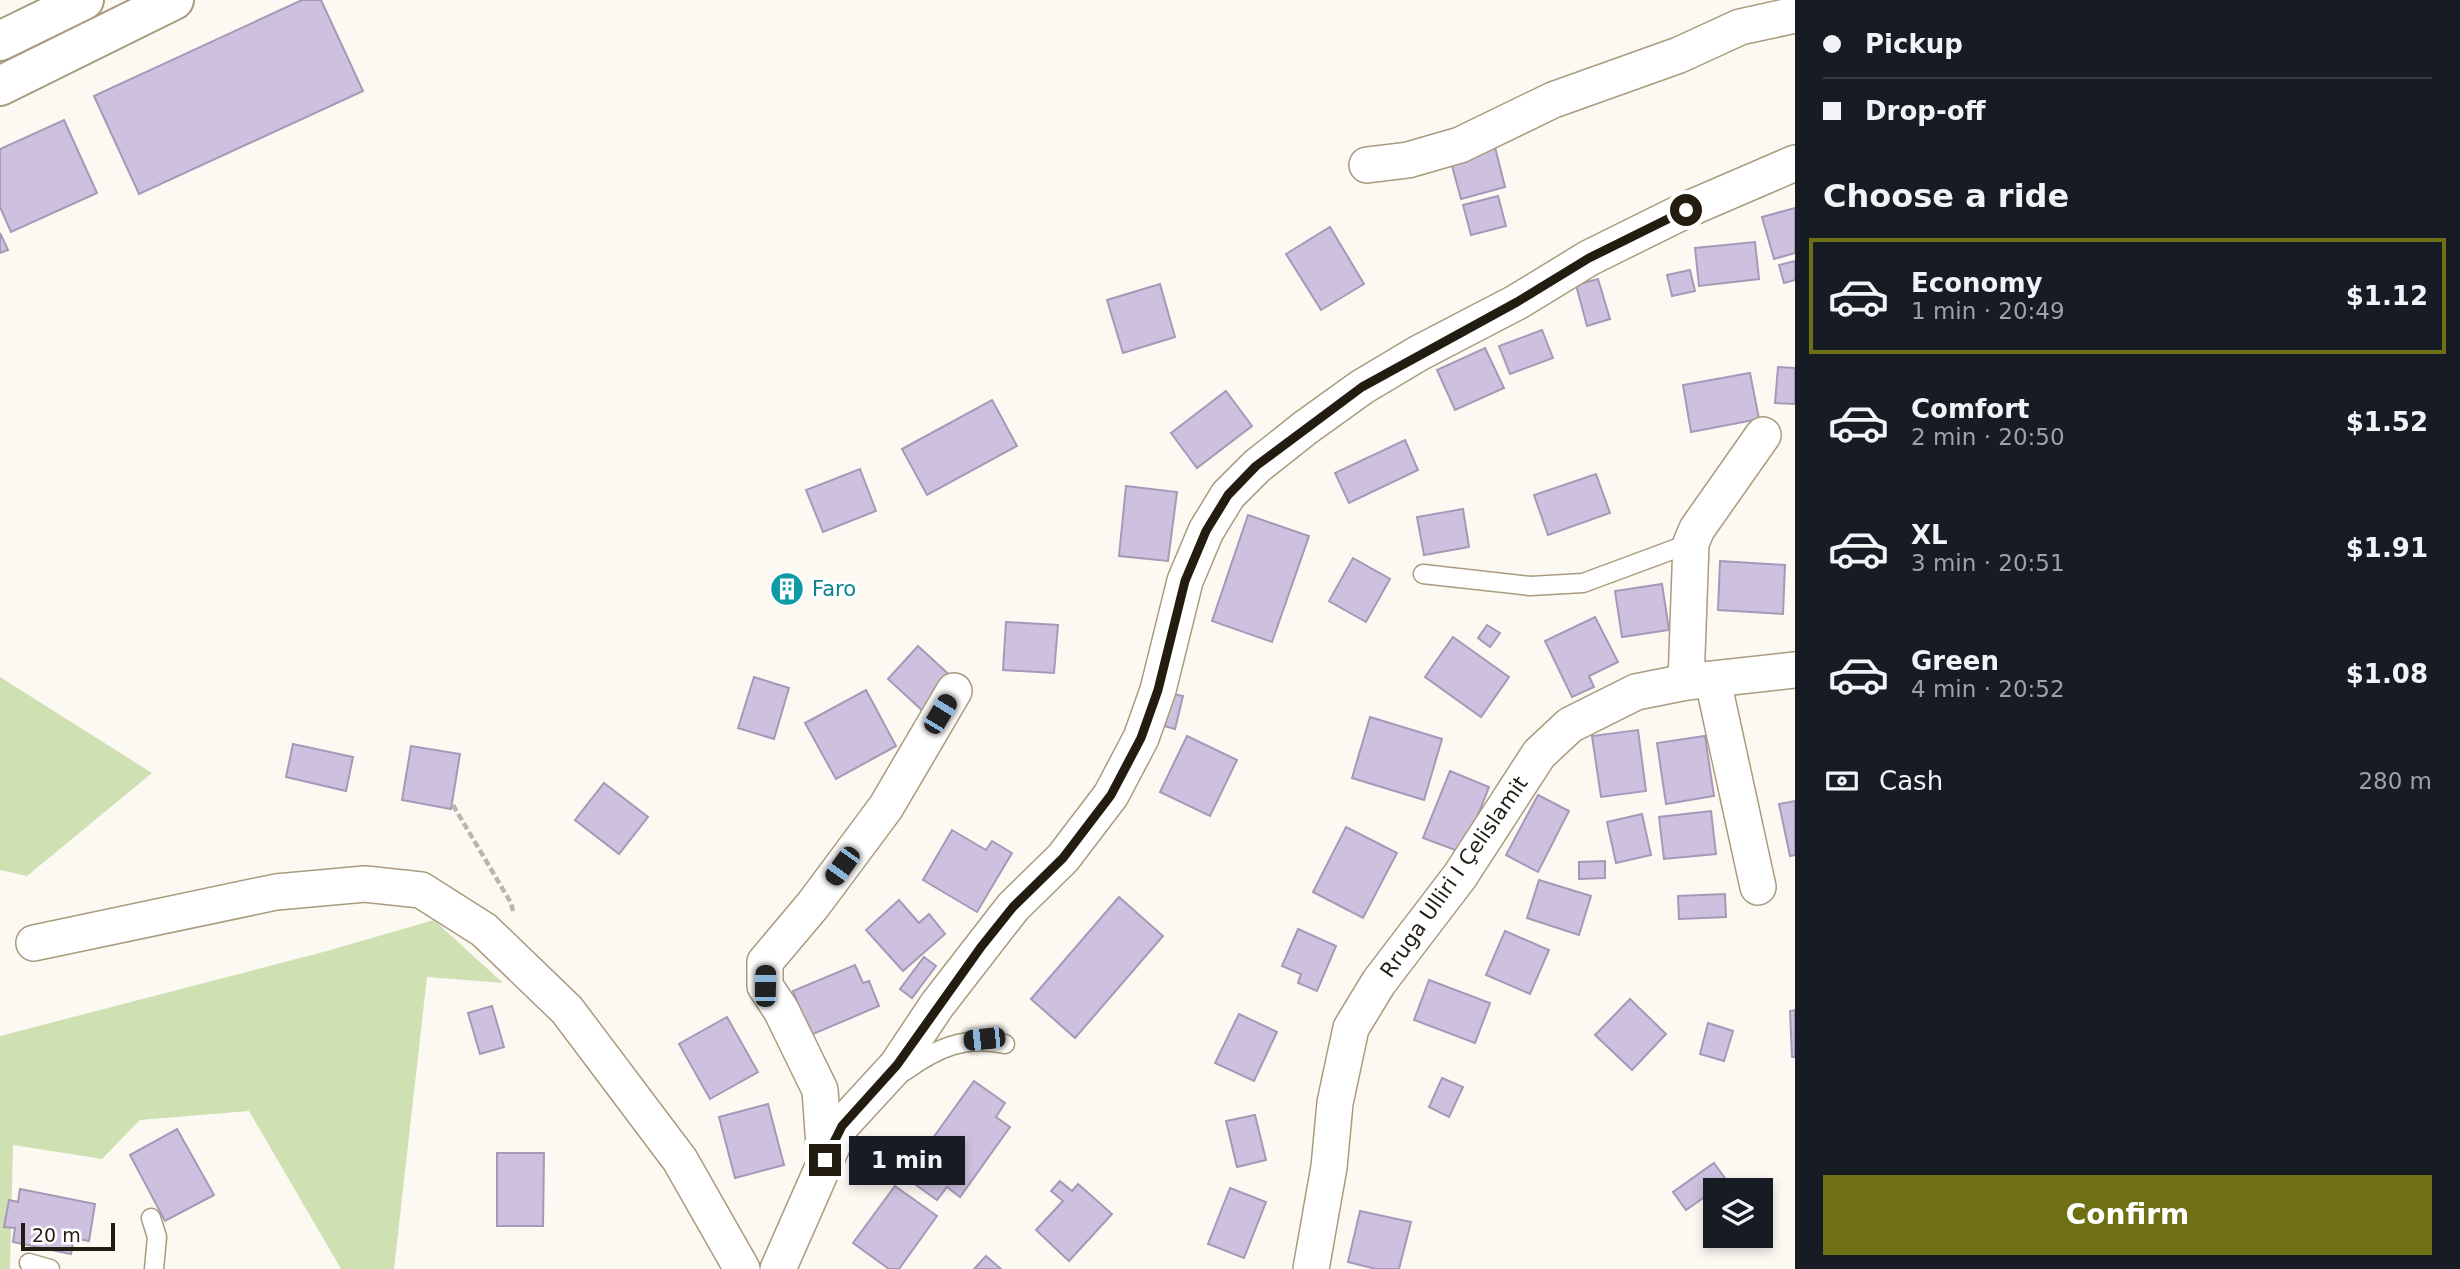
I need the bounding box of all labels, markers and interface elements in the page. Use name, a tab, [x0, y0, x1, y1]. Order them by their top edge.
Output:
text: Pickup	[1865, 29, 1963, 59]
text: Drop-off	[1865, 96, 1986, 126]
text: Choose a ride	[1823, 177, 2069, 215]
route start	[1670, 194, 1702, 226]
icon: car	[1827, 265, 1890, 328]
text: Economy	[1911, 268, 2042, 298]
text: $1.12	[2346, 281, 2428, 311]
text: 1 min · 20:49	[1911, 298, 2065, 324]
icon: car	[1827, 391, 1890, 454]
text: Comfort	[1911, 394, 2029, 424]
text: $1.52	[2346, 407, 2428, 437]
text: 2 min · 20:50	[1911, 424, 2065, 450]
icon: car	[1827, 517, 1890, 580]
text: XL	[1911, 520, 1948, 550]
text: $1.91	[2346, 533, 2428, 563]
text: 3 min · 20:51	[1911, 550, 2065, 576]
building icon: Faro	[768, 570, 806, 608]
place label: Faro	[812, 577, 856, 601]
icon: car	[1827, 643, 1890, 706]
text: Green	[1911, 646, 1999, 676]
text: $1.08	[2346, 659, 2428, 689]
text: 4 min · 20:52	[1911, 676, 2065, 702]
car	[921, 691, 960, 737]
icon: cash	[1823, 762, 1861, 800]
text: Cash	[1879, 766, 1943, 796]
text: 280 m	[2358, 768, 2432, 794]
street label: Rruga Ulliri I Çelislamit	[1375, 772, 1533, 982]
car	[822, 843, 863, 889]
car	[755, 965, 776, 1007]
car	[963, 1026, 1006, 1052]
callout: 1 min	[850, 1136, 965, 1184]
route end	[809, 1144, 841, 1176]
text: 1 min	[871, 1147, 943, 1173]
button: Confirm	[1823, 1175, 2432, 1255]
map controls	[1703, 1178, 1773, 1248]
button: layers	[1703, 1178, 1773, 1248]
scale bar	[21, 1220, 116, 1252]
text: 20 m	[32, 1224, 81, 1246]

